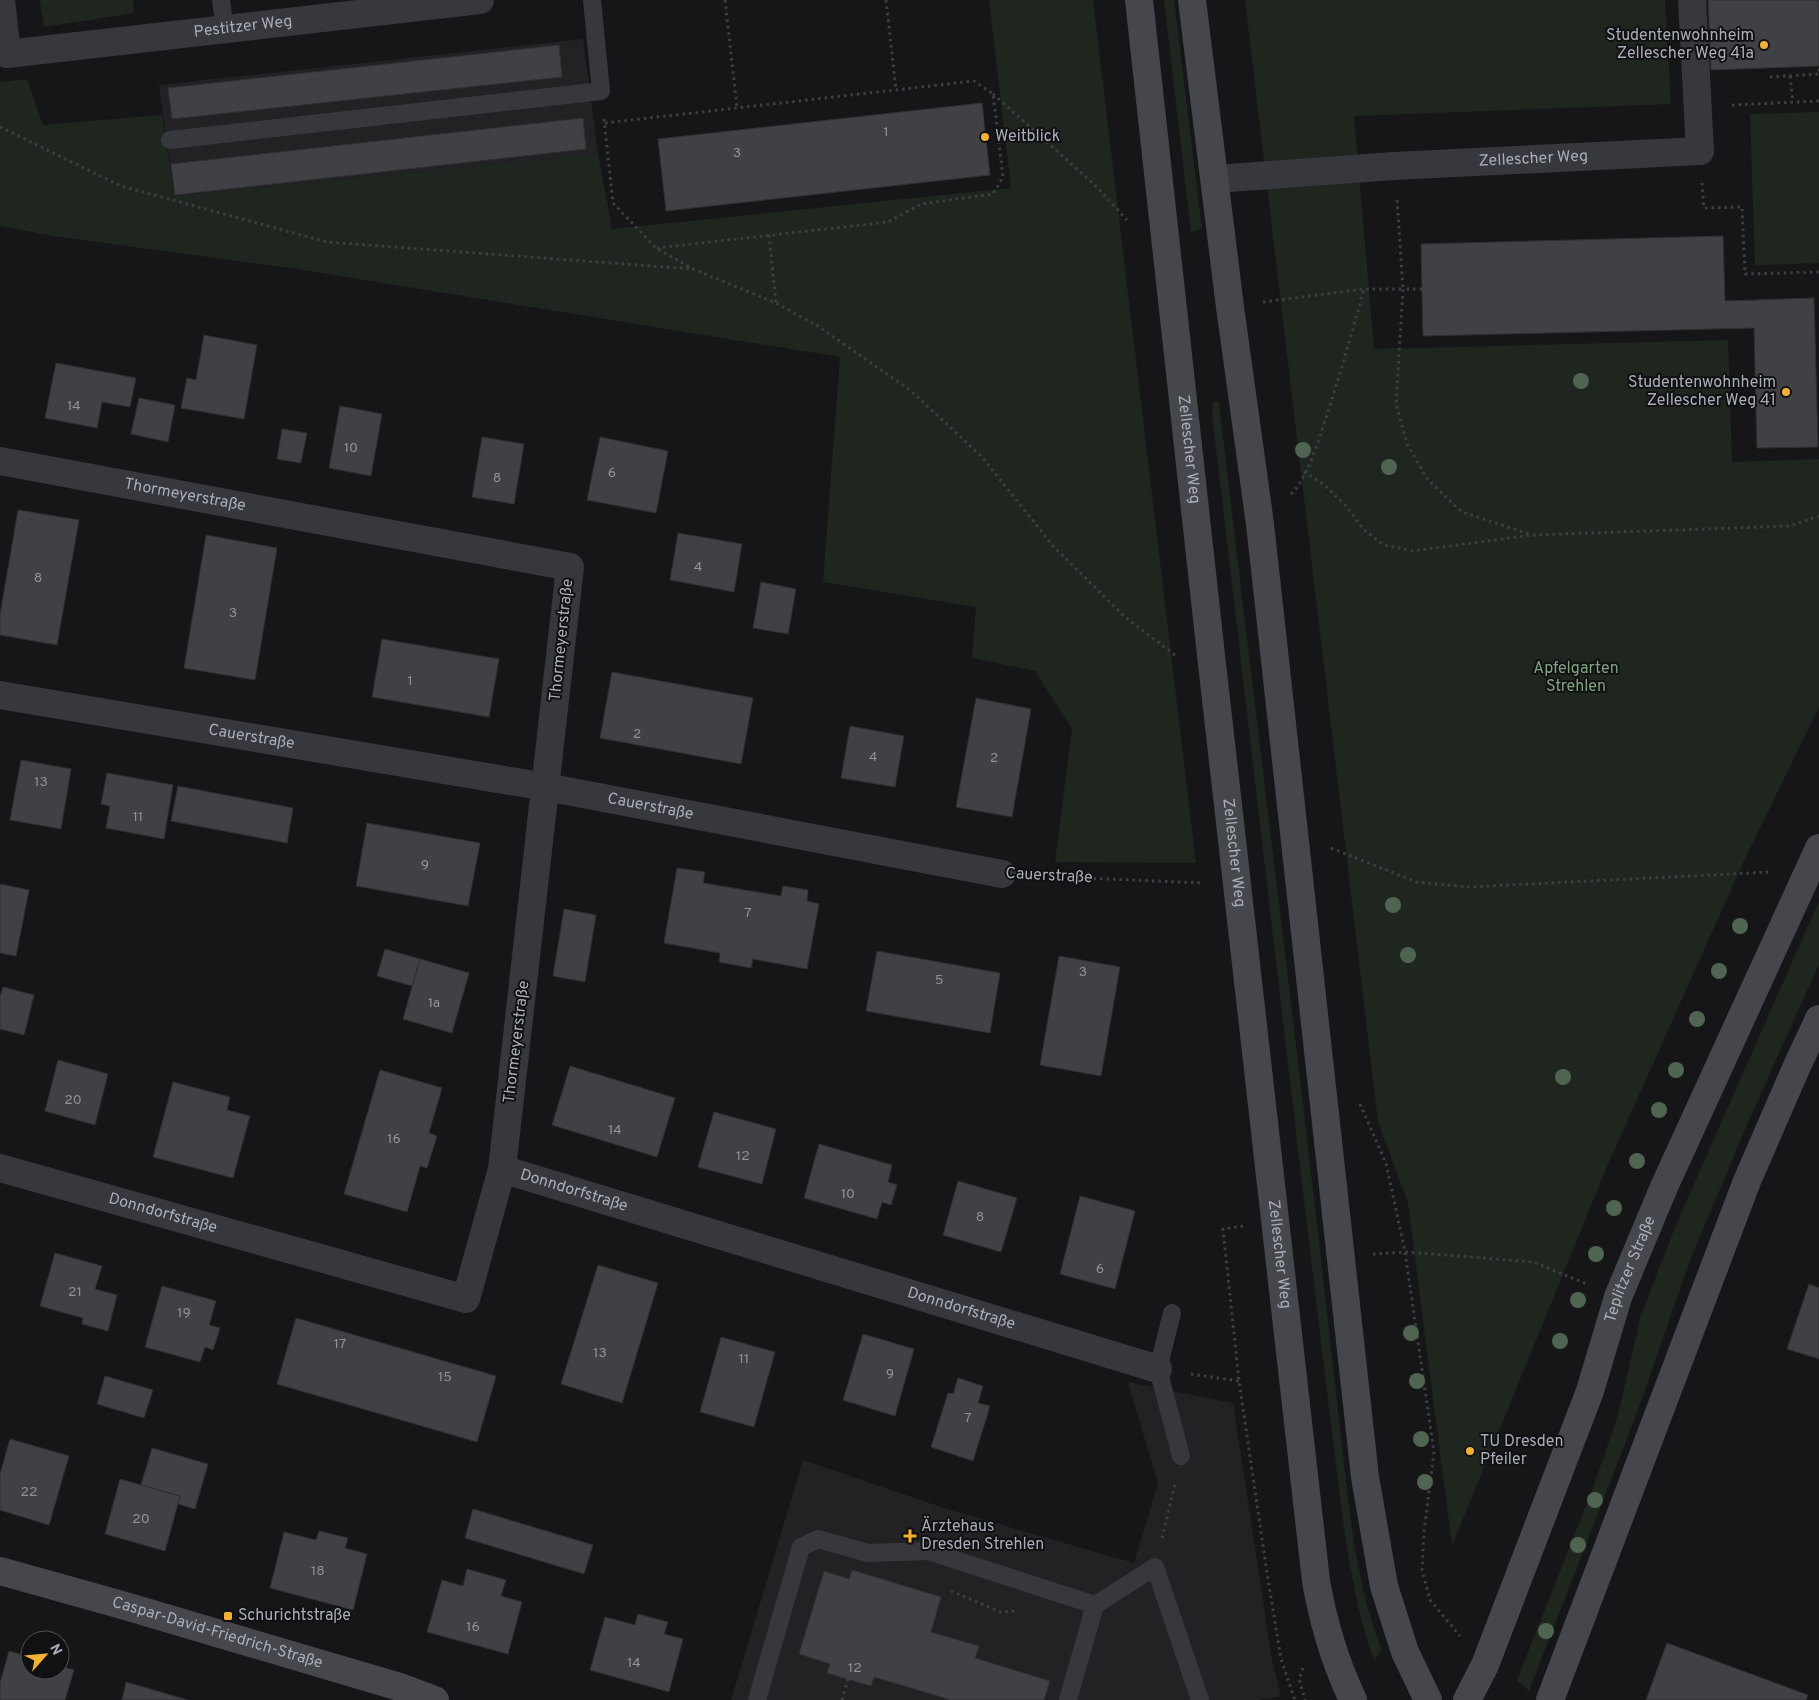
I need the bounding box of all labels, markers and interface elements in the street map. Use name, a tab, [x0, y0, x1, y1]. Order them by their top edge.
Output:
street label: Pestitzer Weg	[193, 11, 294, 43]
place label: Studentenwohnheim Zellescher Weg 41a	[1606, 26, 1754, 64]
marker: Studentenwohnheim Zellescher Weg 41a	[1758, 39, 1770, 51]
house number: 1	[883, 124, 889, 141]
place label: Weitblick	[995, 127, 1060, 147]
marker: Weitblick	[979, 131, 991, 143]
house number: 3	[733, 145, 741, 162]
street label: Zellescher Weg	[1478, 146, 1589, 172]
place label: Studentenwohnheim Zellescher Weg 41	[1628, 373, 1776, 411]
marker: Studentenwohnheim Zellescher Weg 41	[1780, 386, 1792, 398]
street label: Zellescher Weg	[1172, 394, 1204, 505]
house number: 14	[67, 398, 81, 415]
house number: 10	[344, 440, 358, 457]
house number: 6	[608, 465, 616, 482]
house number: 8	[493, 470, 501, 487]
street label: Thormeyerstraße	[122, 474, 247, 516]
house number: 4	[694, 559, 702, 576]
house number: 8	[34, 570, 42, 587]
street label: Thormeyerstraße	[546, 578, 578, 702]
house number: 3	[229, 605, 237, 622]
park label: Apfelgarten Strehlen	[1533, 659, 1619, 697]
house number: 1	[407, 673, 413, 690]
street label: Cauerstraße	[207, 720, 296, 754]
house number: 2	[633, 726, 641, 743]
house number: 4	[869, 749, 877, 766]
house number: 2	[990, 750, 998, 767]
house number: 13	[34, 774, 48, 791]
street label: Cauerstraße	[606, 789, 695, 825]
street label: Zellescher Weg	[1217, 797, 1250, 908]
house number: 11	[133, 809, 143, 826]
house number: 9	[421, 857, 429, 874]
street label: Cauerstraße	[1005, 864, 1093, 888]
house number: 7	[744, 905, 752, 922]
house number: 3	[1079, 964, 1087, 981]
house number: 5	[935, 972, 943, 989]
street label: Thormeyerstraße	[500, 980, 534, 1104]
house number: 1a	[428, 995, 440, 1012]
house number: 20	[64, 1092, 82, 1109]
house number: 14	[608, 1122, 622, 1139]
house number: 16	[387, 1131, 401, 1148]
house number: 12	[736, 1148, 750, 1165]
street label: Donndorfstraße	[517, 1165, 630, 1217]
house number: 10	[841, 1186, 855, 1203]
street label: Donndorfstraße	[106, 1189, 219, 1238]
street label: Zellescher Weg	[1263, 1199, 1295, 1310]
house number: 8	[976, 1209, 984, 1226]
street label: Teplitzer Straße	[1601, 1213, 1661, 1325]
house number: 6	[1096, 1261, 1104, 1278]
street label: Donndorfstraße	[905, 1283, 1018, 1335]
house number: 21	[68, 1284, 82, 1301]
house number: 19	[177, 1305, 191, 1322]
house number: 17	[334, 1336, 346, 1353]
house number: 13	[593, 1345, 607, 1362]
house number: 11	[739, 1351, 749, 1368]
house number: 9	[886, 1366, 894, 1383]
house number: 15	[438, 1369, 452, 1386]
house number: 7	[964, 1410, 972, 1427]
place label: TU Dresden Pfeiler	[1480, 1432, 1563, 1470]
marker: TU Dresden Pfeiler	[1464, 1445, 1476, 1457]
house number: 22	[20, 1484, 38, 1501]
house number: 20	[132, 1511, 150, 1528]
place label: Ärztehaus Dresden Strehlen	[921, 1516, 1044, 1555]
marker: Ärztehaus Dresden Strehlen	[903, 1529, 917, 1543]
house number: 18	[311, 1563, 325, 1580]
street label: Caspar-David-Friedrich-Straße	[110, 1593, 325, 1674]
place label: Schurichtstraße	[238, 1606, 351, 1626]
marker: Schurichtstraße	[222, 1610, 234, 1622]
house number: 16	[466, 1619, 480, 1636]
north arrow	[20, 1630, 70, 1680]
text: N	[45, 1641, 65, 1658]
house number: 14	[627, 1655, 641, 1672]
house number: 12	[848, 1660, 862, 1677]

